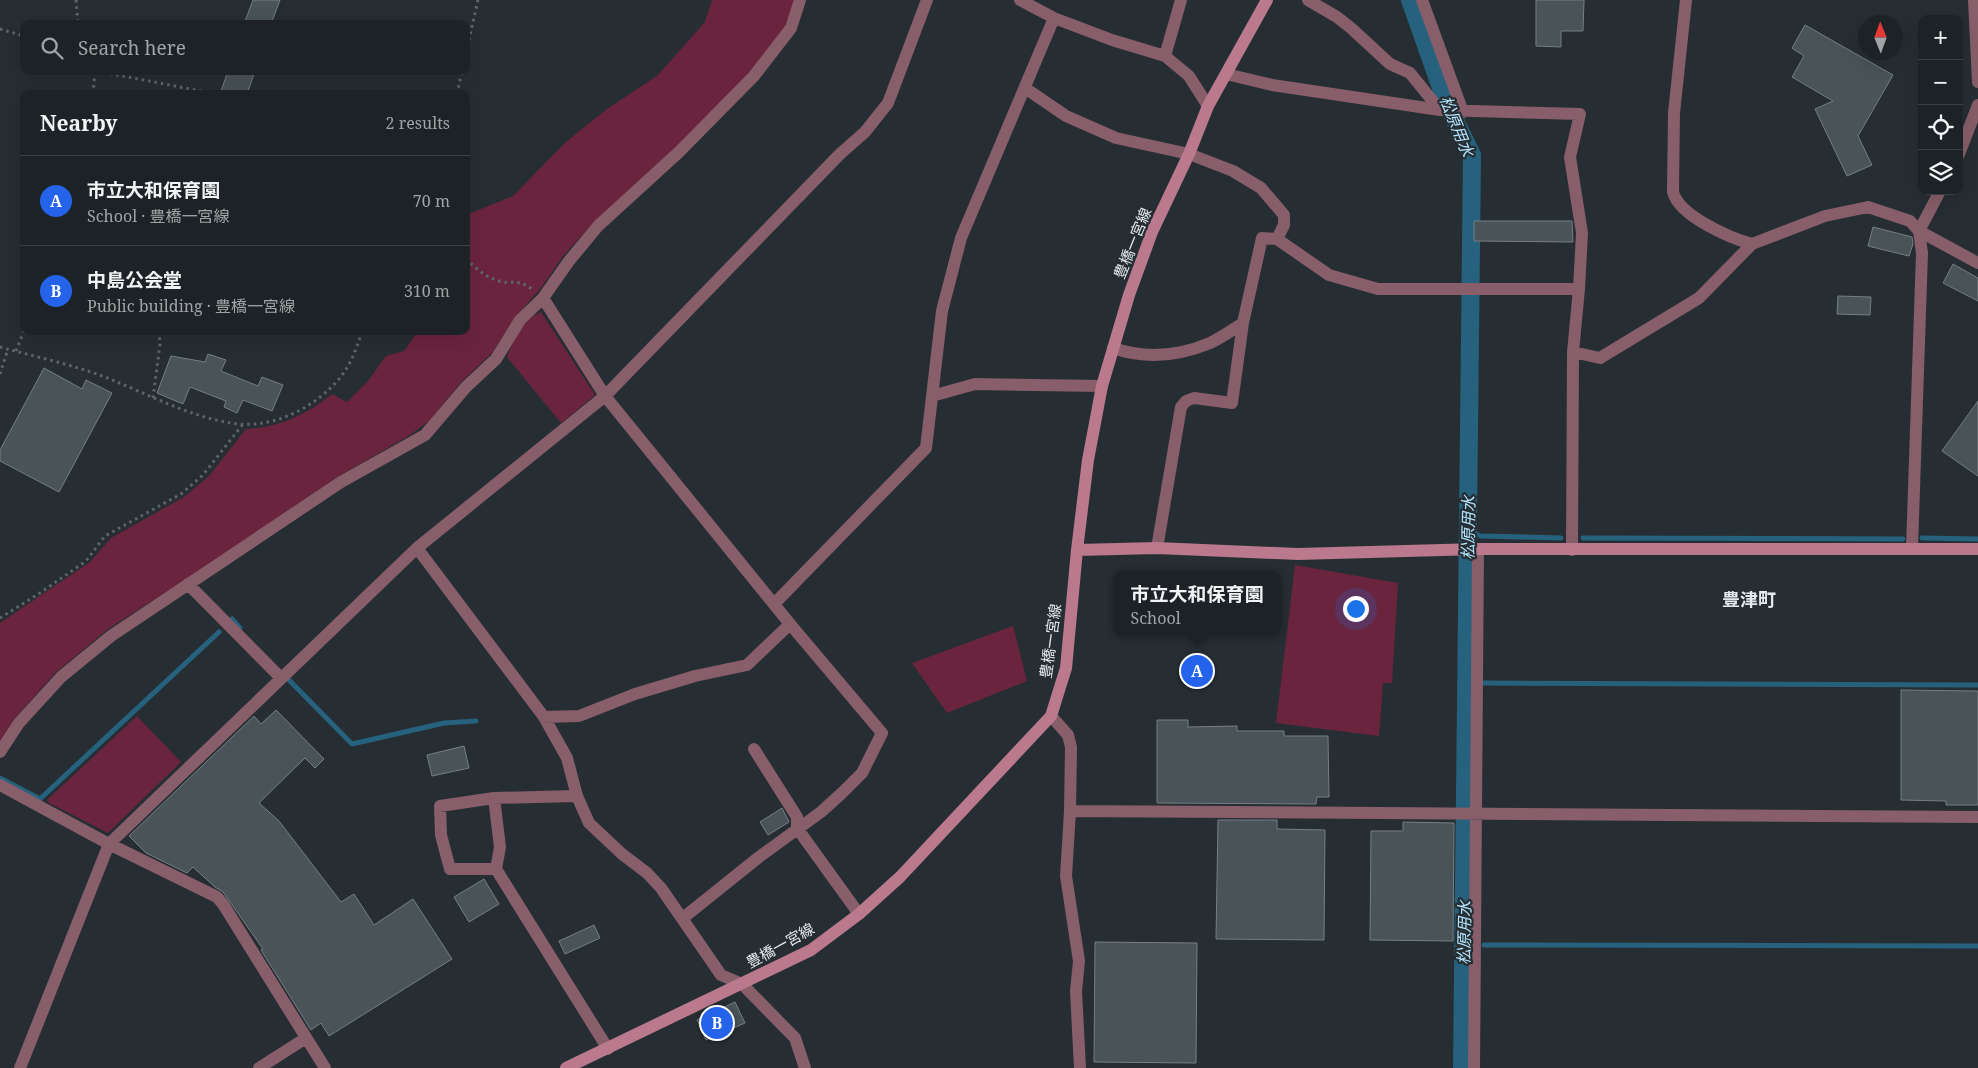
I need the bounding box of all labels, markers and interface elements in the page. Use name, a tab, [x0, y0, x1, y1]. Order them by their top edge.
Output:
north arrow	[1858, 15, 1903, 60]
map controls	[1918, 15, 1963, 195]
button: +	[1918, 15, 1963, 60]
search box	[20, 20, 470, 75]
icon: search	[38, 34, 66, 62]
text: Search here	[78, 35, 186, 61]
button: −	[1918, 60, 1963, 105]
water label: 松原用水	[1435, 92, 1480, 162]
button: locate	[1918, 105, 1963, 150]
text: Nearby	[40, 109, 118, 137]
text: 2 results	[386, 112, 450, 134]
button: layers	[1918, 150, 1963, 195]
text: 市立大和保育園	[87, 177, 220, 203]
text: A	[50, 190, 62, 212]
text: 70 m	[413, 190, 450, 212]
street label: 豊橋一宮線	[1109, 204, 1155, 282]
text: School · 豊橋一宮線	[87, 205, 229, 227]
text: 中島公会堂	[87, 267, 182, 293]
text: B	[51, 280, 61, 302]
text: 310 m	[404, 280, 450, 302]
text: Public building · 豊橋一宮線	[87, 295, 295, 317]
water label: 松原用水	[1456, 494, 1480, 560]
popup	[1113, 571, 1281, 636]
text: 市立大和保育園	[1130, 581, 1264, 607]
district label: 豊津町	[1722, 587, 1776, 611]
your location	[1343, 596, 1369, 622]
street label: 豊橋一宮線	[1035, 602, 1065, 680]
text: School	[1130, 607, 1181, 629]
pin: A	[1181, 652, 1213, 690]
water label: 松原用水	[1452, 899, 1476, 965]
street label: 豊橋一宮線	[742, 918, 818, 972]
pin: B	[701, 1004, 733, 1042]

